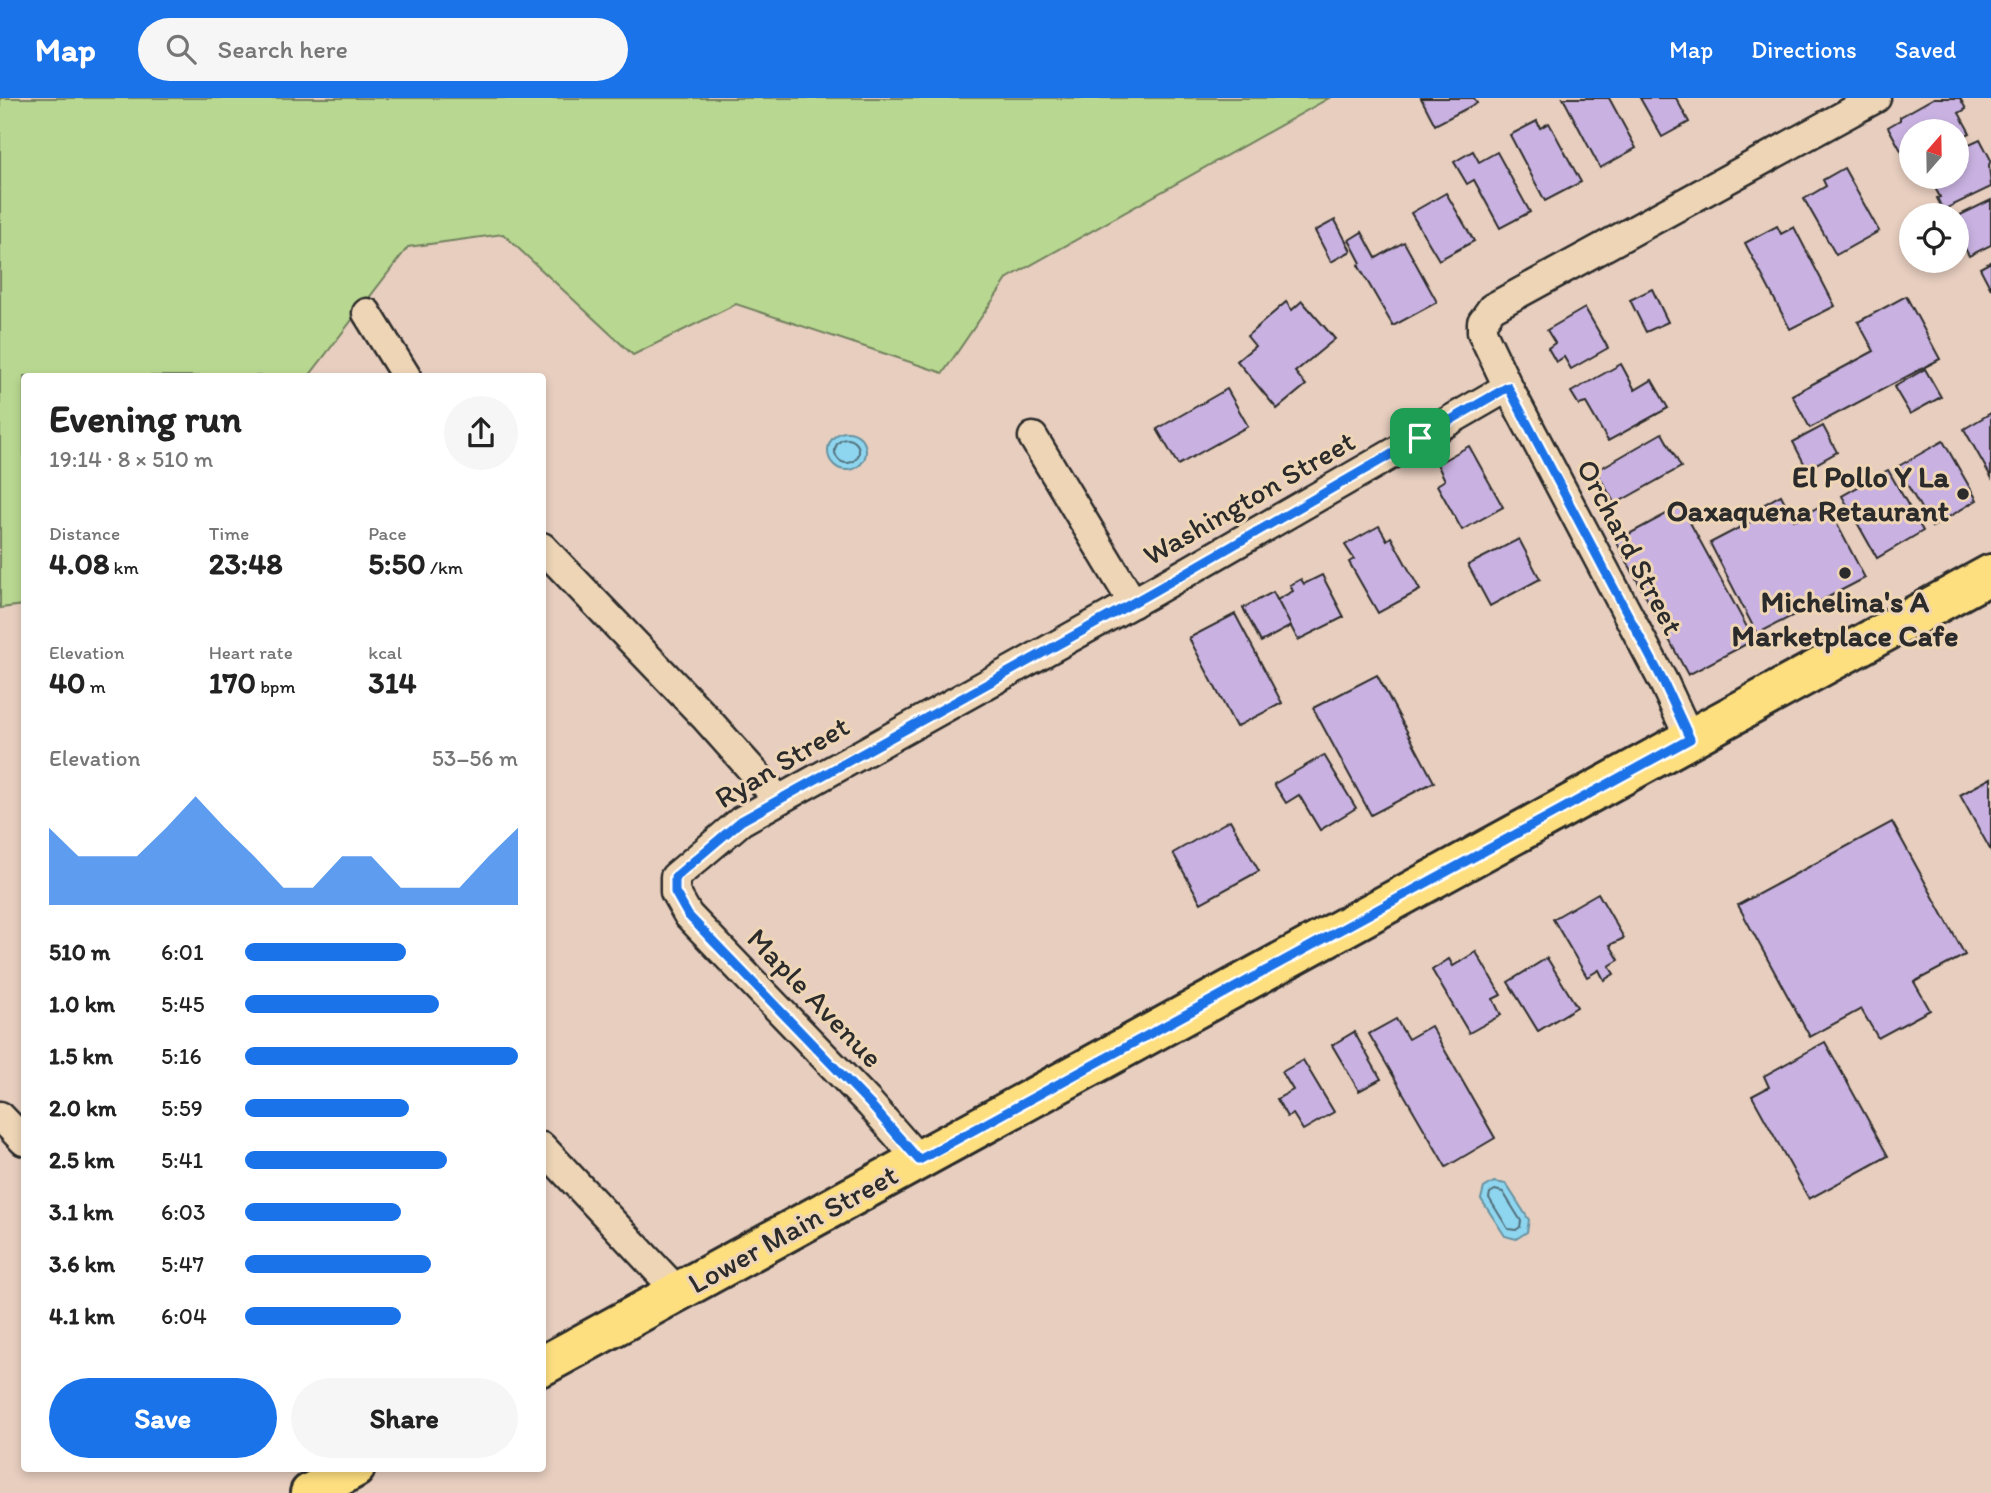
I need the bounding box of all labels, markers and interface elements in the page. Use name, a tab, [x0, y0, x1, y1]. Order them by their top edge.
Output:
search box	[138, 18, 628, 81]
text: Map	[35, 30, 96, 69]
icon: search	[162, 30, 200, 68]
text: Search here	[218, 33, 348, 65]
text: Map	[1669, 35, 1713, 64]
text: Directions	[1751, 35, 1857, 64]
text: Saved	[1895, 35, 1956, 64]
north arrow	[1899, 119, 1969, 189]
map controls	[1899, 119, 1969, 273]
button: locate	[1899, 203, 1969, 273]
text: Evening run	[49, 396, 242, 442]
button: share	[444, 396, 518, 470]
pin	[1390, 408, 1450, 468]
icon: arrive	[1401, 419, 1439, 457]
street label: Washington Street	[1136, 422, 1361, 573]
text: 19:14 · 8 × 510 m	[49, 445, 213, 473]
street label: Orchard Street	[1569, 453, 1692, 641]
place label: El Pollo Y La Oaxaquena Retaurant	[1666, 458, 1949, 529]
marker: El Pollo Y La Oaxaquena Retaurant	[1955, 486, 1971, 502]
text: Distance	[49, 522, 120, 545]
text: Time	[209, 522, 249, 545]
text: Pace	[368, 522, 406, 545]
text: 4.08	[49, 545, 109, 582]
text: 23:48	[209, 545, 283, 582]
text: 5:50	[368, 545, 426, 582]
text: km	[109, 556, 139, 579]
text: /km	[426, 556, 463, 579]
marker: Michelina's A Marketplace Cafe	[1837, 565, 1853, 581]
place label: Michelina's A Marketplace Cafe	[1732, 583, 1958, 654]
text: Elevation	[49, 641, 125, 664]
text: Heart rate	[209, 641, 293, 664]
text: kcal	[368, 641, 402, 664]
text: 40	[49, 664, 86, 701]
text: 170	[209, 664, 256, 701]
text: 314	[368, 664, 417, 701]
text: m	[86, 675, 106, 698]
text: bpm	[256, 675, 295, 698]
street label: Ryan Street	[708, 707, 856, 816]
text: Elevation	[49, 744, 140, 772]
text: 53–56 m	[432, 744, 518, 772]
street label: Maple Avenue	[740, 920, 891, 1075]
text: 510 m	[49, 938, 110, 966]
text: 6:01	[161, 938, 204, 966]
text: 1.0 km	[49, 990, 115, 1018]
text: 5:45	[161, 990, 205, 1018]
text: 1.5 km	[49, 1042, 113, 1070]
text: 5:16	[161, 1042, 202, 1070]
text: 2.0 km	[49, 1094, 117, 1122]
text: 5:59	[161, 1094, 203, 1122]
text: 2.5 km	[49, 1146, 114, 1174]
text: 5:41	[161, 1146, 203, 1174]
street label: Lower Main Street	[681, 1156, 904, 1301]
text: 3.1 km	[49, 1198, 113, 1226]
text: 6:03	[161, 1198, 206, 1226]
text: 3.6 km	[49, 1250, 115, 1278]
text: 5:47	[161, 1250, 204, 1278]
text: 4.1 km	[49, 1302, 115, 1330]
text: 6:04	[161, 1302, 207, 1330]
button: Save	[49, 1378, 277, 1458]
button: Share	[291, 1378, 518, 1458]

